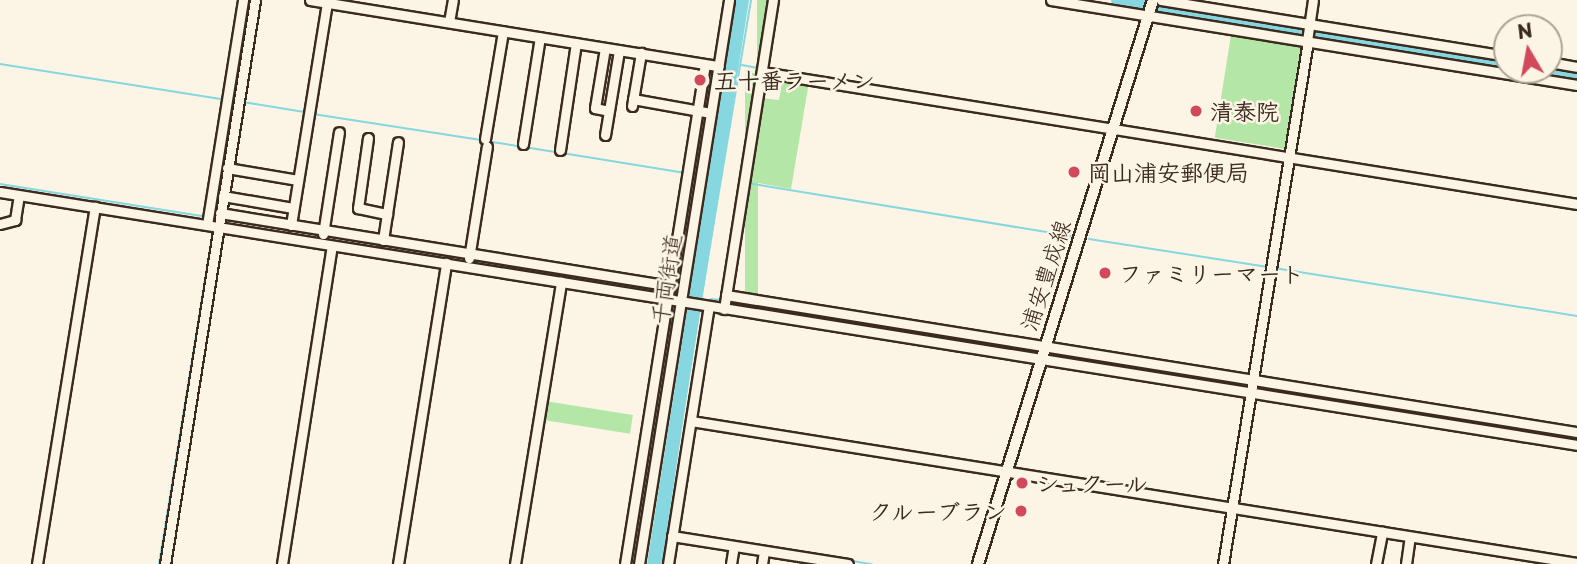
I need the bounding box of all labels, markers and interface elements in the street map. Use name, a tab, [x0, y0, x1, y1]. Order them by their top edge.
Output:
north arrow	[1493, 14, 1563, 84]
text: N	[1515, 15, 1535, 45]
place label: 五十番ラーメン	[714, 66, 875, 94]
marker: 五十番ラーメン	[692, 72, 708, 88]
place label: 清泰院	[1210, 97, 1279, 125]
marker: 清泰院	[1188, 103, 1204, 119]
place label: 岡山浦安郵便局	[1088, 158, 1249, 186]
marker: 岡山浦安郵便局	[1066, 164, 1082, 180]
street label: 浦安豊成線	[1014, 216, 1076, 334]
street label: 千両街道	[645, 231, 687, 327]
place label: ファミリーマート	[1119, 259, 1303, 287]
marker: ファミリーマート	[1097, 265, 1113, 281]
place label: シュクール	[1036, 469, 1151, 497]
marker: シュクール	[1014, 475, 1030, 491]
place label: クルーブラン	[868, 497, 1007, 525]
marker: クルーブラン	[1013, 503, 1029, 519]

